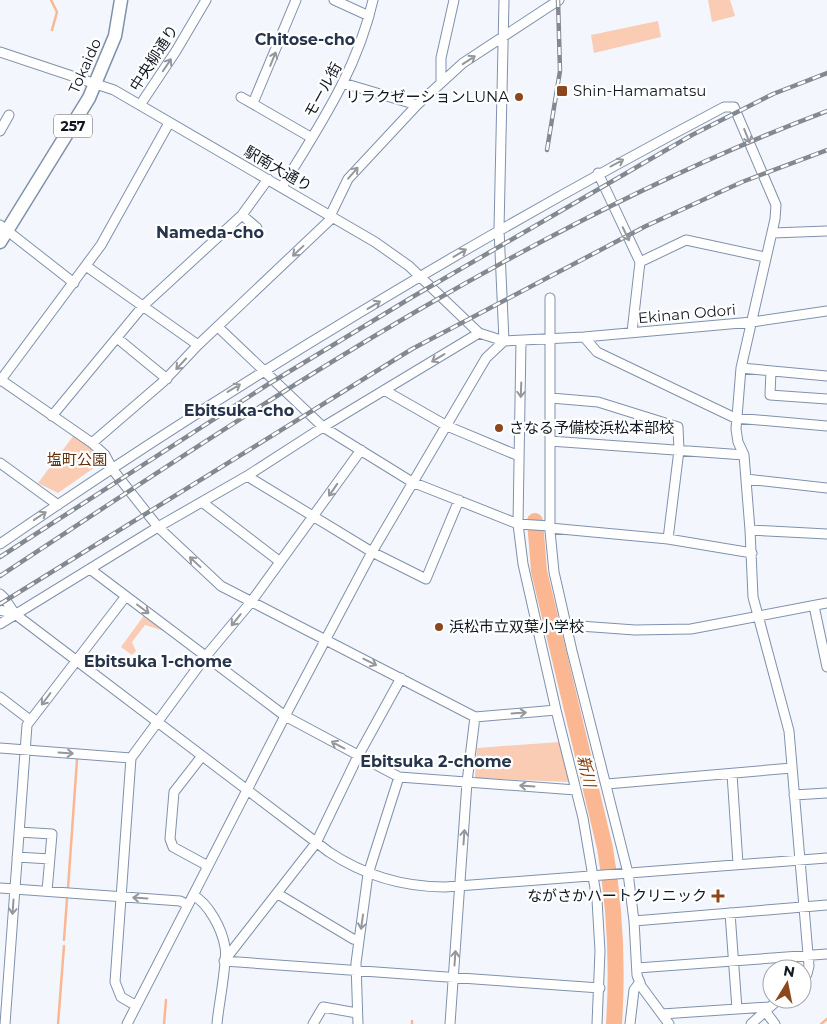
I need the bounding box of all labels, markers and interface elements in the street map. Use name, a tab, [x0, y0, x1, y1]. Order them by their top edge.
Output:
street label: 中央柳通り	[125, 21, 182, 94]
district label: Chitose-cho	[255, 30, 355, 49]
street label: Tokaido	[64, 35, 105, 96]
one-way arrow	[268, 52, 278, 67]
one-way arrow	[462, 54, 476, 64]
one-way arrow	[162, 58, 172, 72]
street label: モール街	[300, 59, 345, 121]
place label: Shin-Hamamatsu	[573, 81, 706, 100]
marker: Shin-Hamamatsu	[555, 84, 569, 98]
place label: リラクゼーションLUNA	[346, 87, 509, 106]
marker: リラクゼーションLUNA	[513, 91, 525, 103]
road number: 257	[54, 114, 92, 138]
one-way arrow	[744, 129, 753, 144]
street label: 駅南大通り	[241, 142, 315, 196]
one-way arrow	[610, 158, 625, 168]
one-way arrow	[348, 166, 359, 179]
district label: Nameda-cho	[156, 223, 264, 242]
one-way arrow	[621, 226, 631, 241]
one-way arrow	[292, 245, 304, 257]
one-way arrow	[453, 247, 467, 257]
one-way arrow	[366, 299, 380, 309]
street label: Ekinan Odori	[637, 300, 737, 327]
one-way arrow	[431, 354, 445, 364]
one-way arrow	[175, 357, 187, 370]
one-way arrow	[516, 382, 526, 398]
one-way arrow	[227, 383, 241, 393]
district label: Ebitsuka-cho	[184, 401, 294, 420]
place label: さなる予備校浜松本部校	[509, 418, 674, 437]
marker: さなる予備校浜松本部校	[493, 422, 505, 434]
park label: 塩町公園	[47, 450, 107, 469]
one-way arrow	[328, 483, 338, 497]
one-way arrow	[33, 511, 47, 521]
one-way arrow	[189, 556, 202, 568]
one-way arrow	[136, 604, 150, 614]
one-way arrow	[230, 613, 241, 626]
place label: 浜松市立双葉小学校	[449, 617, 584, 636]
marker: 浜松市立双葉小学校	[433, 621, 445, 633]
district label: Ebitsuka 1-chome	[84, 652, 232, 671]
one-way arrow	[362, 658, 377, 667]
one-way arrow	[41, 692, 52, 705]
one-way arrow	[511, 709, 527, 718]
one-way arrow	[330, 740, 345, 750]
one-way arrow	[58, 749, 74, 758]
district label: Ebitsuka 2-chome	[360, 752, 512, 771]
water label: 新川	[574, 753, 600, 791]
one-way arrow	[519, 782, 535, 791]
one-way arrow	[459, 830, 468, 846]
place label: ながさかハートクリニック	[527, 886, 707, 905]
marker: ながさかハートクリニック	[711, 889, 725, 903]
one-way arrow	[133, 893, 149, 903]
one-way arrow	[9, 899, 18, 915]
one-way arrow	[356, 914, 366, 930]
one-way arrow	[450, 950, 460, 966]
north arrow	[762, 959, 812, 1009]
text: N	[782, 961, 796, 981]

